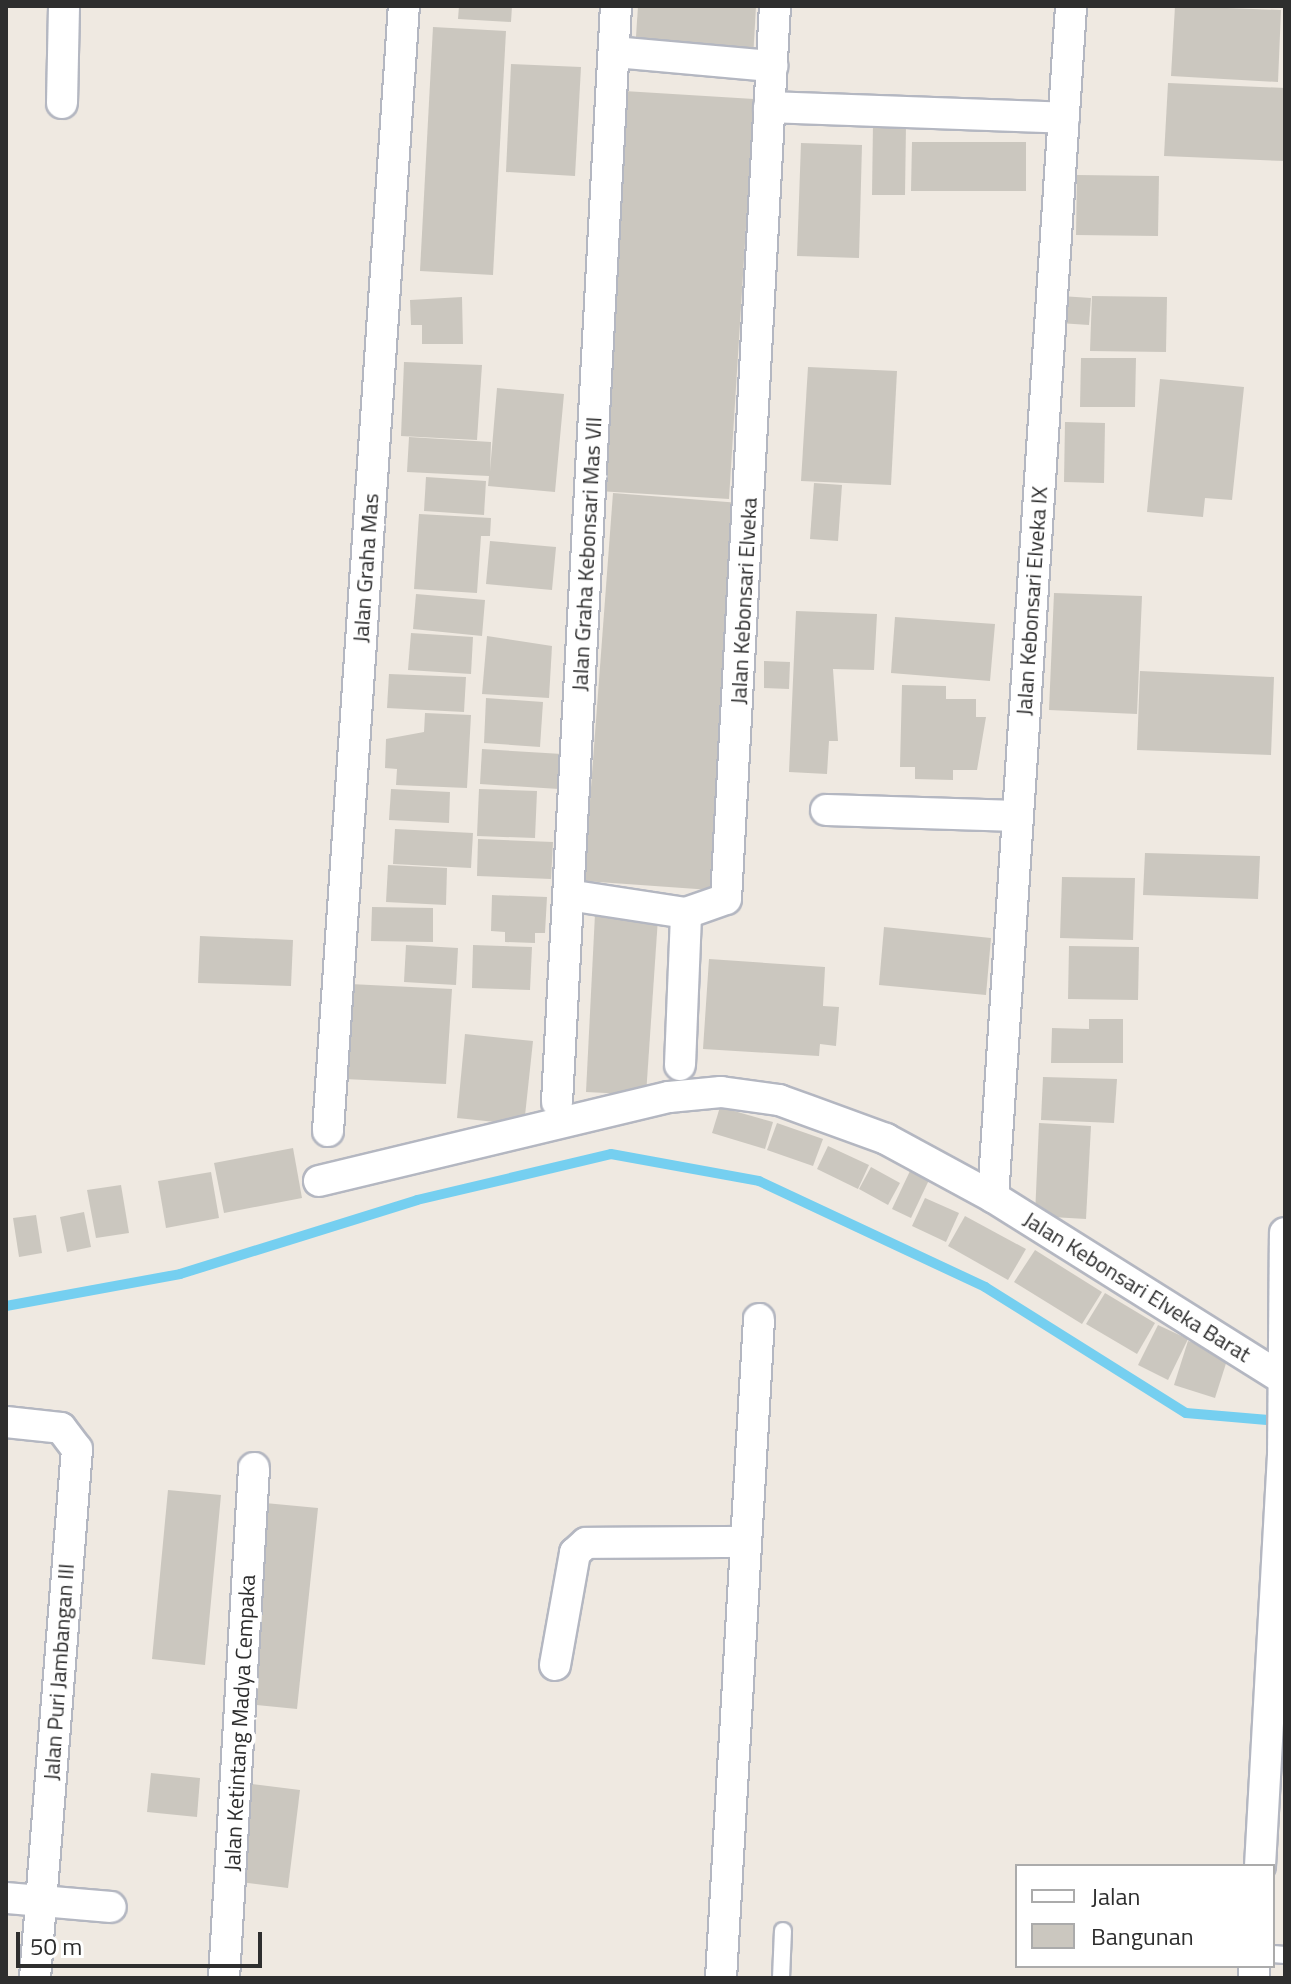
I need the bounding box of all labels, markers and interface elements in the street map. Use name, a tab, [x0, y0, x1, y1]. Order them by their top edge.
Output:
street label: Jalan Graha Kebonsari Mas VII	[567, 416, 607, 692]
street label: Jalan Kebonsari Elveka IX	[1011, 485, 1053, 717]
street label: Jalan Graha Mas	[348, 492, 384, 644]
street label: Jalan Kebonsari Elveka	[725, 497, 763, 705]
street label: Jalan Kebonsari Elveka Barat	[1019, 1206, 1255, 1368]
street label: Jalan Puri Jambangan III	[38, 1563, 80, 1781]
street label: Jalan Ketintang Madya Cempaka	[219, 1574, 261, 1872]
legend	[1015, 1864, 1275, 1968]
text: Jalan	[1091, 1878, 1140, 1914]
scale bar	[20, 1916, 266, 1966]
text: Bangunan	[1091, 1918, 1194, 1954]
text: 50 m	[30, 1928, 82, 1964]

